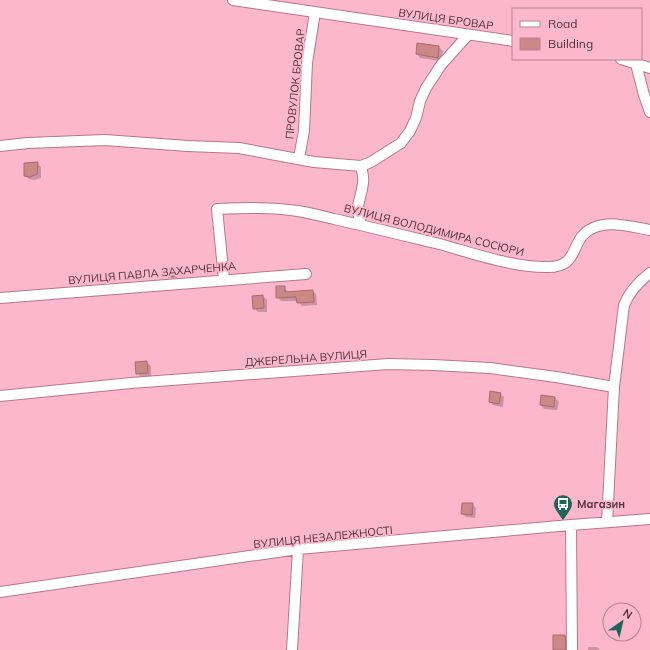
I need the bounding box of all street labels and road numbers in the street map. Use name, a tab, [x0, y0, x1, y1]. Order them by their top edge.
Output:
street label: ВУЛИЦЯ БРОВАР	[398, 5, 494, 33]
street label: ПРОВУЛОК БРОВАР	[282, 28, 308, 140]
street label: ВУЛИЦЯ ВОЛОДИМИРА СОСЮРИ	[342, 201, 526, 259]
street label: ВУЛИЦЯ ПАВЛА ЗАХАРЧЕНКА	[68, 259, 236, 287]
street label: ДЖЕРЕЛЬНА ВУЛИЦЯ	[244, 347, 368, 369]
street label: ВУЛИЦЯ НЕЗАЛЕЖНОСТІ	[253, 523, 393, 551]

